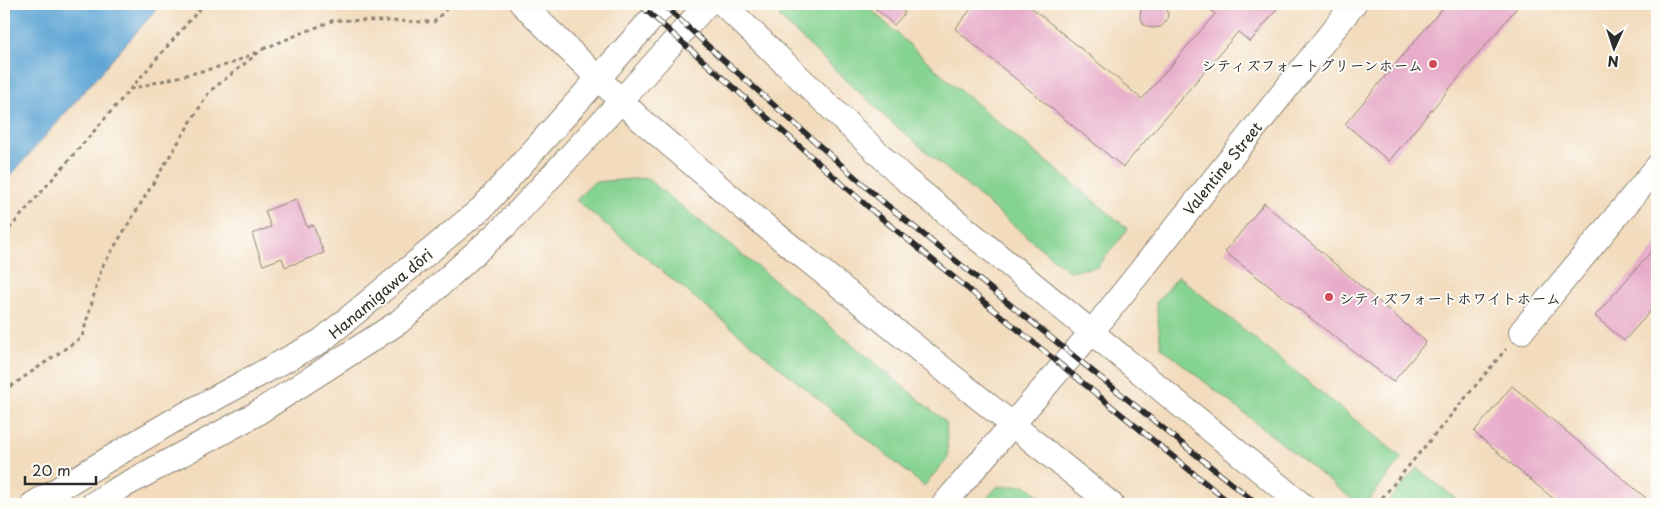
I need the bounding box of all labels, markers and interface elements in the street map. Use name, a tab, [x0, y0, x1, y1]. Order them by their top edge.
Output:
north arrow	[1588, 22, 1638, 72]
text: N	[1607, 51, 1619, 72]
place label: シティズフォートグリーンホーム	[1202, 53, 1423, 76]
marker: シティズフォートグリーンホーム	[1427, 58, 1439, 70]
street label: Valentine Street	[1177, 116, 1267, 220]
street label: Hanamigawa dōri	[323, 242, 437, 344]
place label: シティズフォートホワイトホーム	[1339, 286, 1561, 309]
marker: シティズフォートホワイトホーム	[1323, 291, 1335, 303]
scale bar	[25, 453, 96, 485]
text: 20 m	[32, 458, 71, 481]

